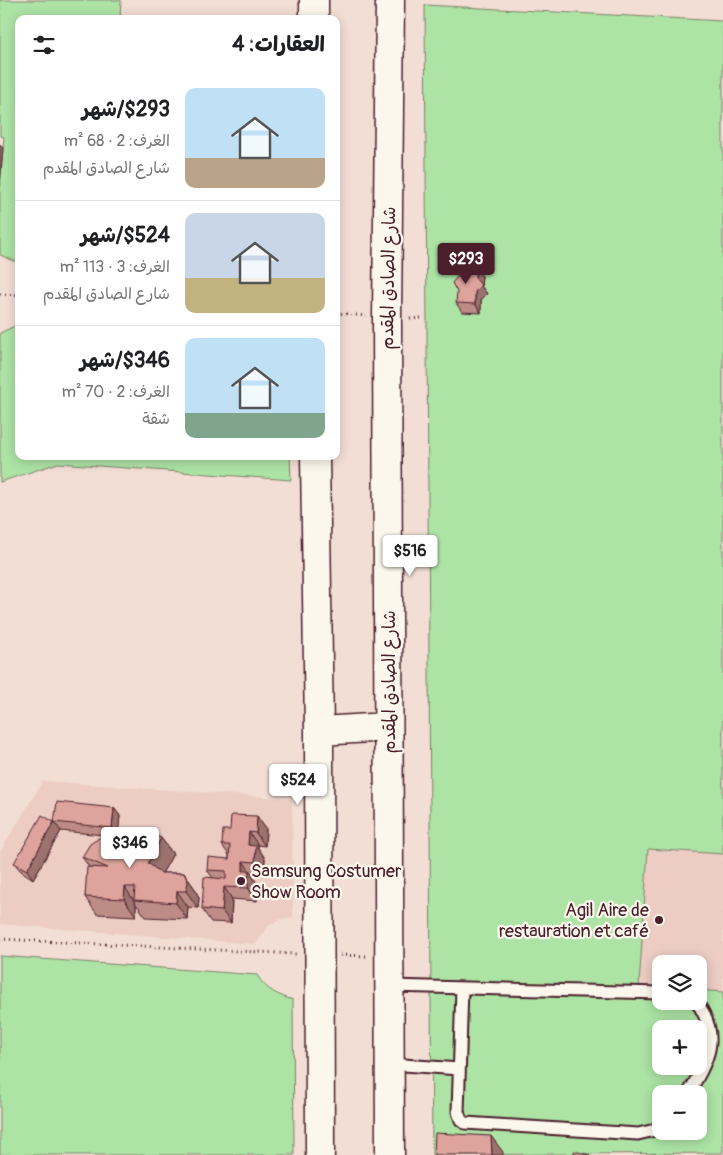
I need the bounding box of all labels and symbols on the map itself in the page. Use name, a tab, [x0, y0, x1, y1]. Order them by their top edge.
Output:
street label: شارع الصادق المقدم	[376, 206, 403, 350]
pin: $293	[436, 242, 496, 285]
pin: $516	[380, 534, 440, 577]
street label: شارع الصادق المقدم	[378, 610, 403, 754]
pin: $524	[268, 764, 328, 806]
pin: $346	[100, 826, 160, 869]
place label: Samsung Costumer Show Room	[251, 860, 402, 904]
marker: Samsung Costumer Show Room	[235, 875, 247, 887]
place label: Agil Aire de restauration et café	[499, 899, 649, 943]
marker: Agil Aire de restauration et café	[653, 914, 665, 926]

